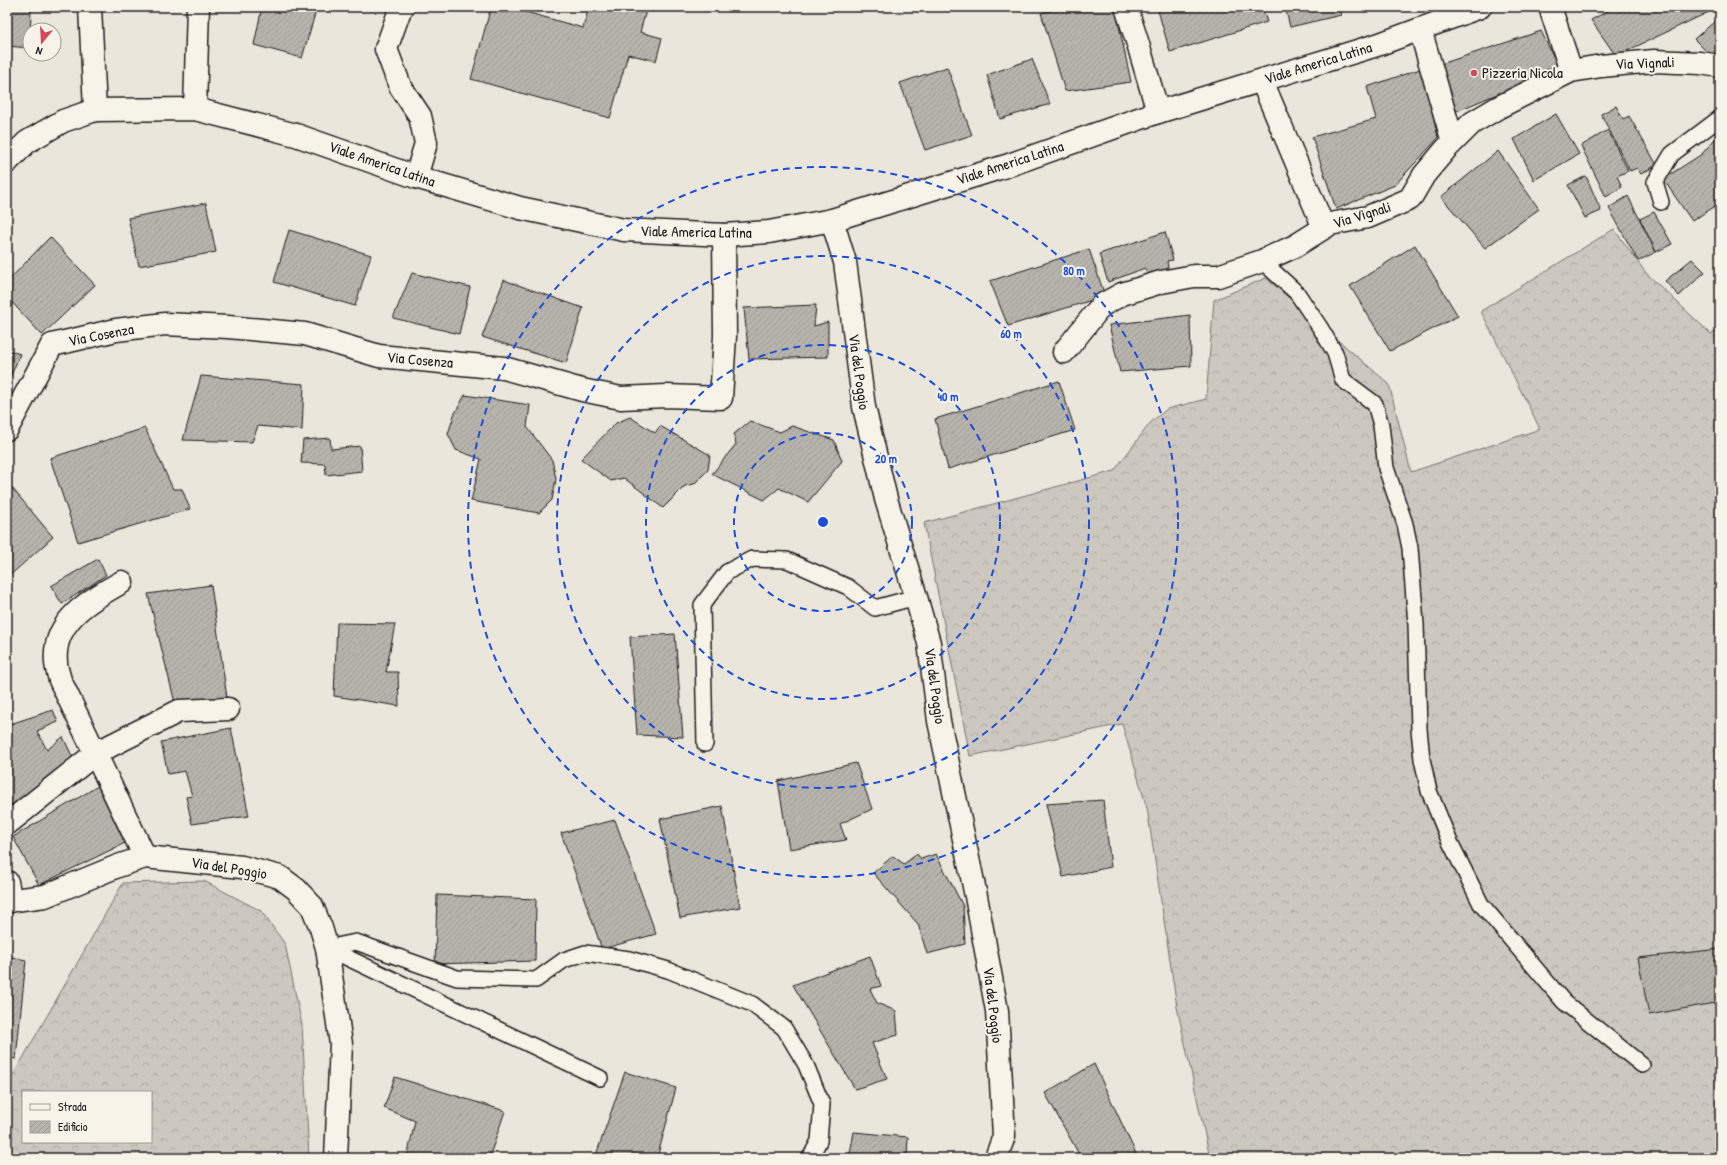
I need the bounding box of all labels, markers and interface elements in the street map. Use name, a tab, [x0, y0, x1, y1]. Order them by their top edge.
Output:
north arrow	[22, 22, 62, 62]
street label: Viale America Latina	[1261, 36, 1374, 89]
text: N	[34, 44, 44, 59]
street label: Via Vignali	[1615, 51, 1675, 74]
place label: Pizzeria Nicola	[1482, 62, 1563, 83]
marker: Pizzeria Nicola	[1469, 68, 1479, 78]
street label: Viale America Latina	[326, 135, 438, 192]
street label: Viale America Latina	[954, 135, 1066, 190]
street label: Via Vignali	[1330, 196, 1393, 233]
street label: Viale America Latina	[640, 220, 752, 243]
text: 80 m	[1063, 262, 1085, 279]
street label: Via Cosenza	[66, 318, 136, 351]
text: 60 m	[1000, 325, 1022, 342]
street label: Via del Poggio	[844, 333, 875, 411]
street label: Via Cosenza	[386, 346, 454, 373]
text: 40 m	[938, 388, 958, 405]
text: 20 m	[875, 450, 897, 467]
centre of rings	[816, 515, 830, 529]
street label: Via del Poggio	[920, 647, 951, 725]
street label: Via del Poggio	[190, 851, 268, 884]
street label: Via del Poggio	[978, 966, 1009, 1044]
legend	[22, 1091, 152, 1143]
text: Strada	[58, 1098, 87, 1115]
text: Edificio	[58, 1118, 88, 1135]

